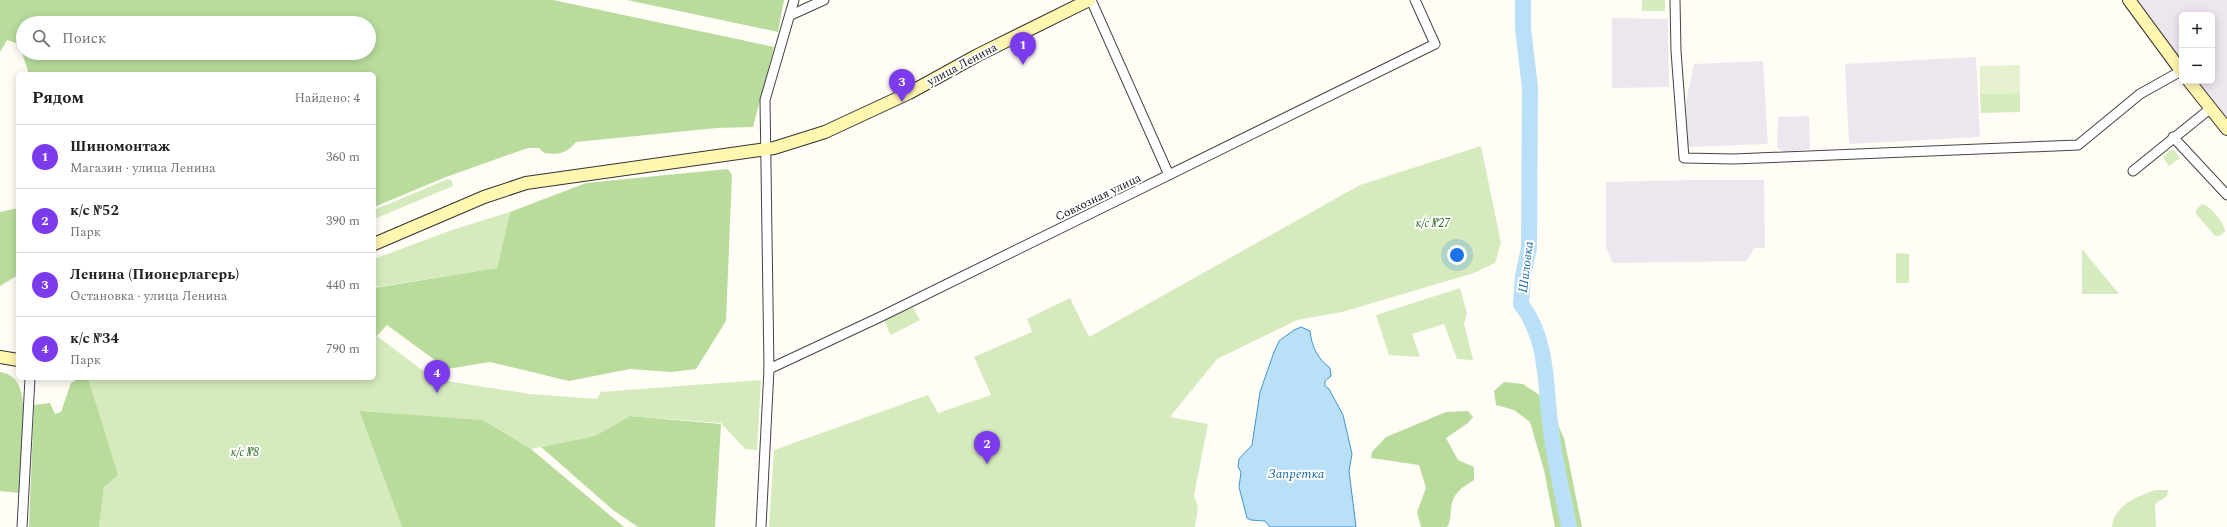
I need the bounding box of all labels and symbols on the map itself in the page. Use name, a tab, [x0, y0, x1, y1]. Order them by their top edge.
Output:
pin: 1	[1010, 32, 1036, 65]
street label: улица Ленина	[923, 38, 1001, 91]
pin: 3	[889, 69, 915, 102]
street label: Совхозная улица	[1052, 168, 1145, 226]
park label: к/с №27	[1416, 214, 1451, 233]
water label: Шиловка	[1513, 240, 1539, 294]
your location	[1447, 245, 1467, 265]
pin: 4	[424, 360, 450, 393]
pin: 2	[974, 431, 1000, 464]
park label: к/с №8	[231, 443, 259, 462]
water label: Запретка	[1268, 464, 1325, 484]

